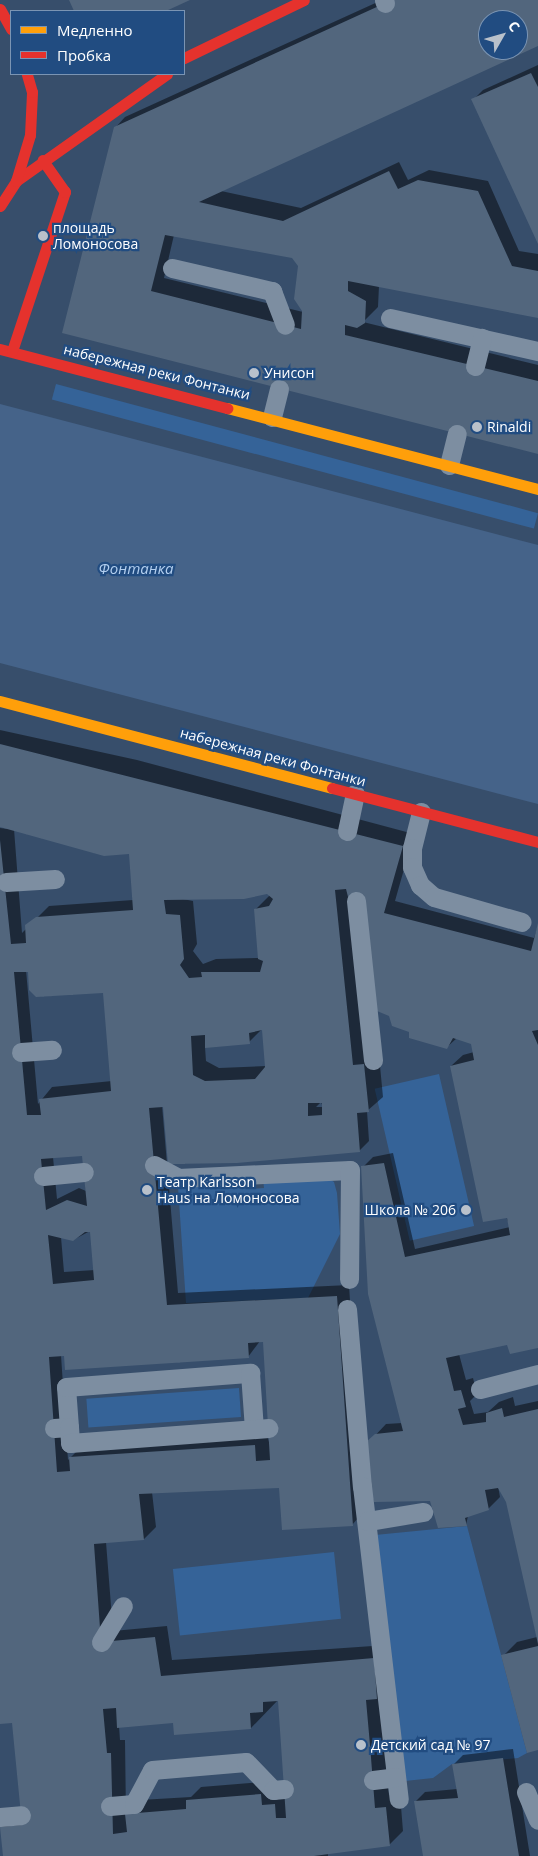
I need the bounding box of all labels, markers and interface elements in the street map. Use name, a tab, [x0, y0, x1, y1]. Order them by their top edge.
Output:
legend	[10, 10, 185, 75]
north arrow	[478, 10, 528, 60]
text: С	[504, 17, 525, 35]
text: Медленно	[57, 20, 133, 40]
text: Пробка	[57, 45, 111, 65]
place label: площадь Ломоносова	[53, 220, 138, 252]
marker: площадь Ломоносова	[37, 230, 49, 242]
street label: набережная реки Фонтанки	[62, 341, 252, 403]
place label: Унисон	[264, 365, 314, 381]
marker: Унисон	[248, 367, 260, 379]
place label: Rinaldi	[487, 419, 531, 435]
marker: Rinaldi	[471, 421, 483, 433]
water label: Фонтанка	[99, 560, 173, 578]
street label: набережная реки Фонтанки	[178, 724, 368, 790]
place label: Театр Karlsson Haus на Ломоносова	[157, 1174, 299, 1206]
marker: Театр Karlsson Haus на Ломоносова	[141, 1184, 153, 1196]
place label: Школа № 206	[365, 1202, 456, 1218]
marker: Школа № 206	[460, 1204, 472, 1216]
place label: Детский сад № 97	[371, 1737, 490, 1753]
marker: Детский сад № 97	[355, 1739, 367, 1751]

